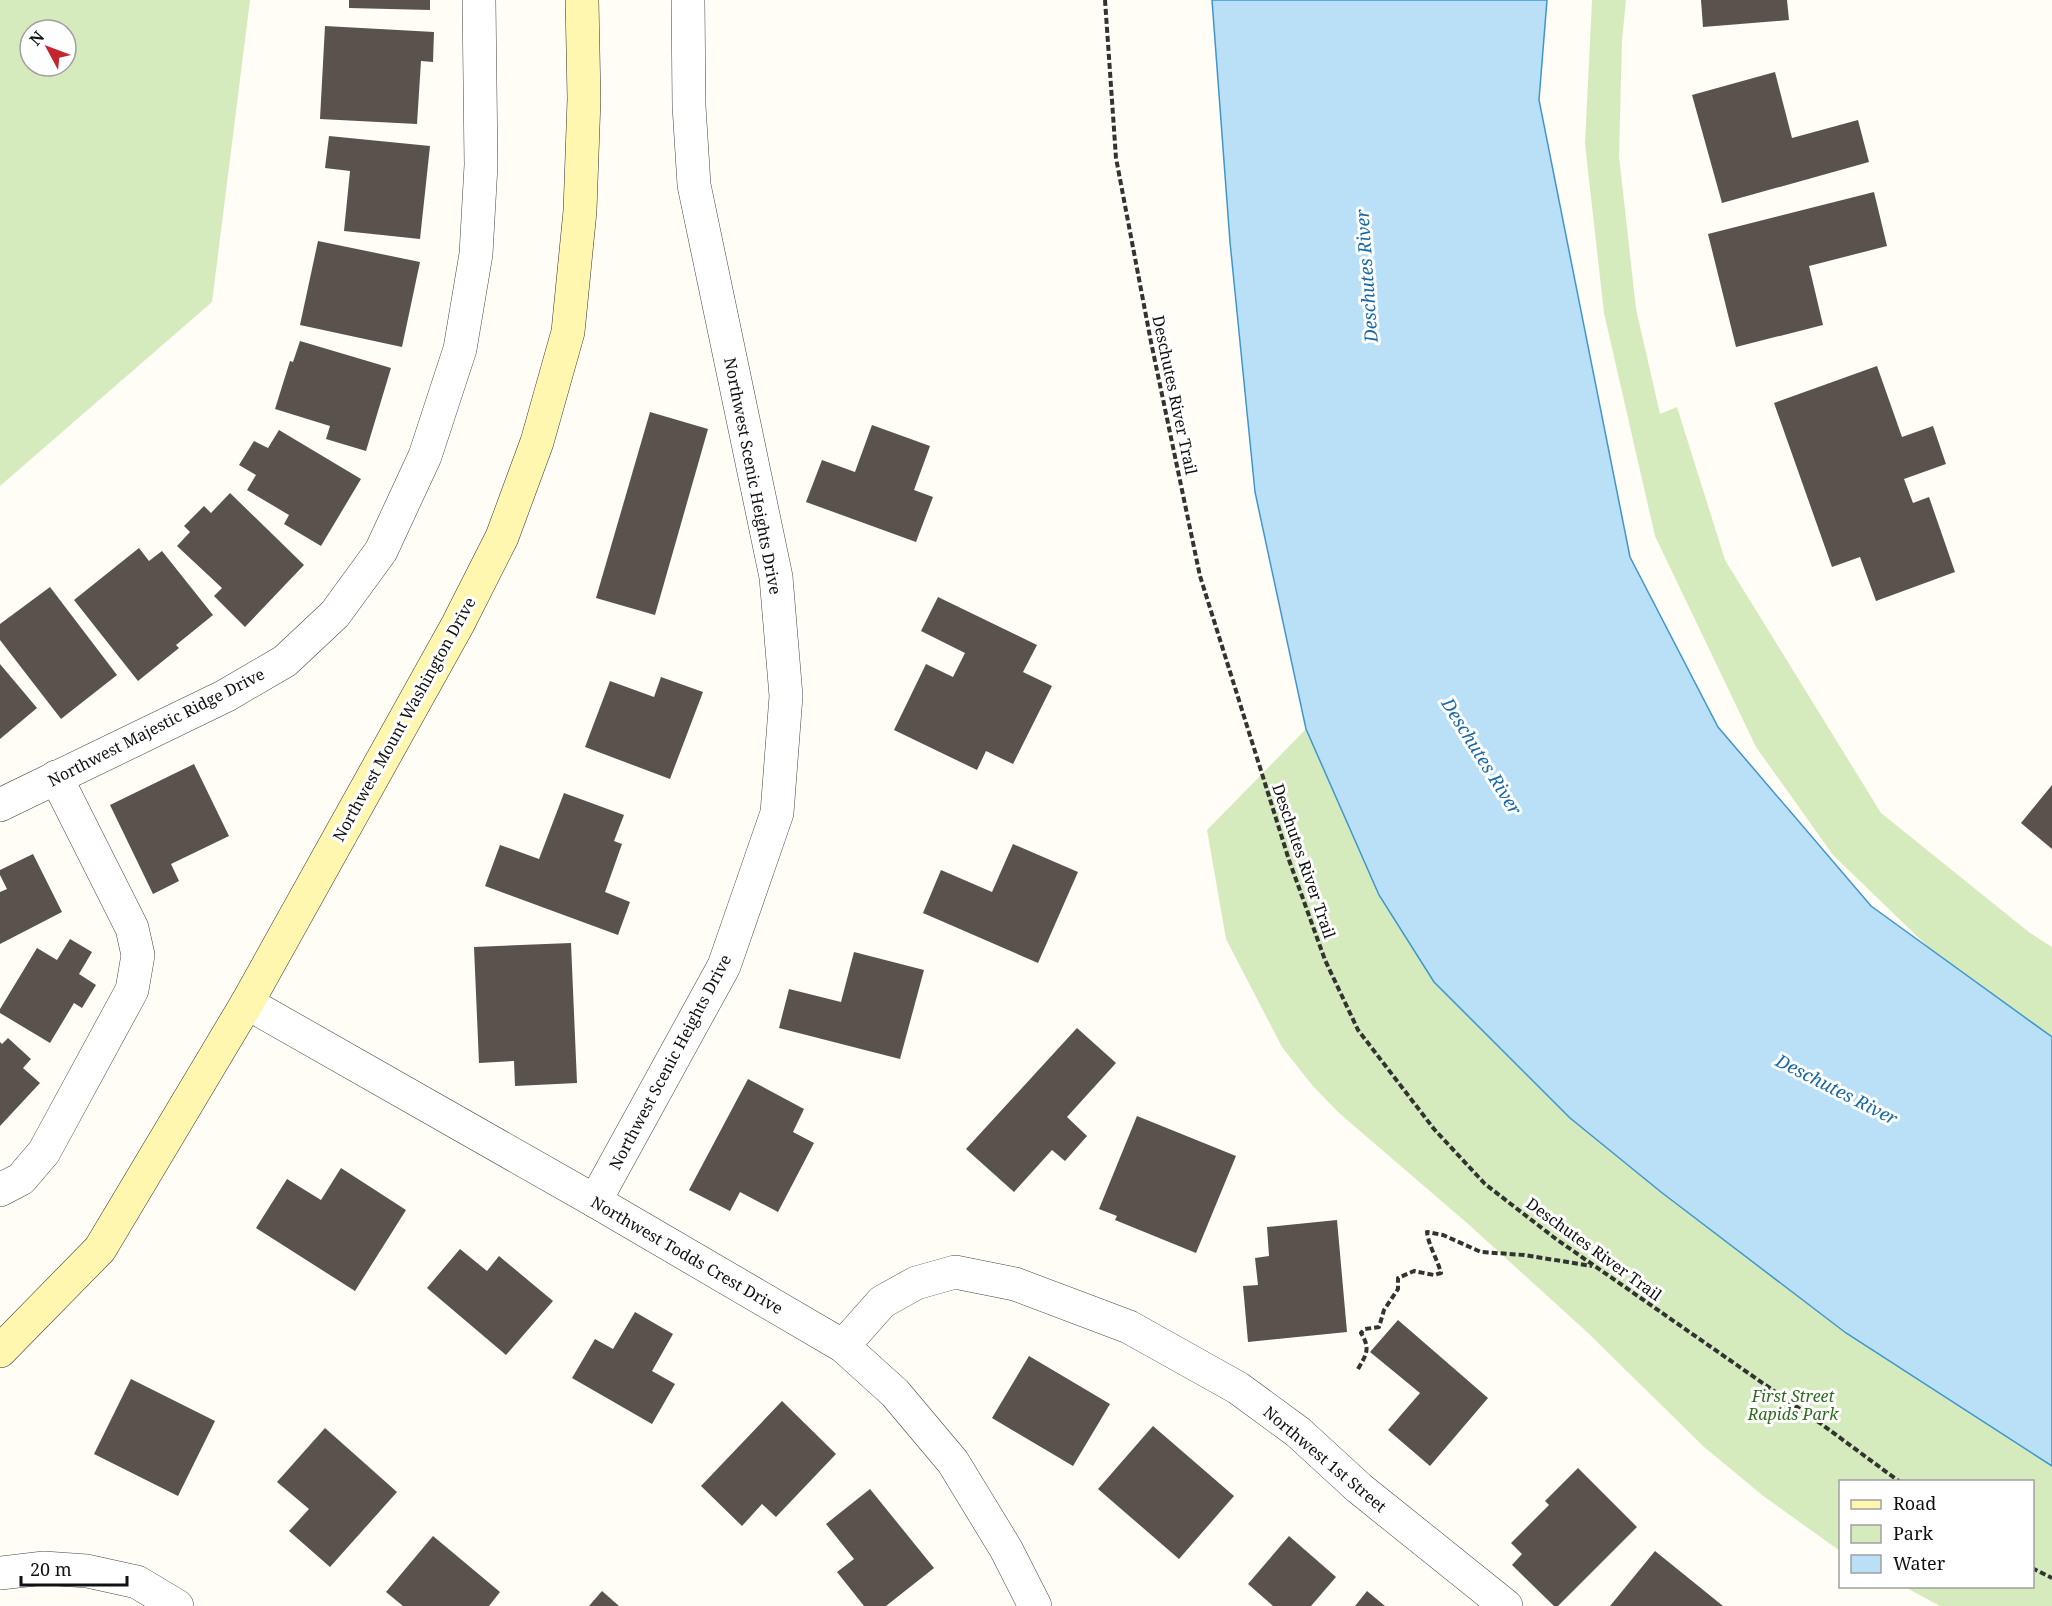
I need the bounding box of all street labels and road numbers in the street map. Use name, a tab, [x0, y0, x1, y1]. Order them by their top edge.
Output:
street label: Deschutes River Trail	[1147, 313, 1203, 477]
street label: Northwest Scenic Heights Drive	[719, 356, 787, 596]
street label: Northwest Mount Washington Drive	[327, 593, 481, 845]
street label: Northwest Majestic Ridge Drive	[44, 663, 268, 791]
street label: Deschutes River Trail	[1267, 781, 1341, 941]
street label: Northwest Scenic Heights Drive	[604, 950, 736, 1174]
street label: Northwest Todds Crest Drive	[587, 1191, 787, 1319]
street label: Deschutes River Trail	[1522, 1192, 1666, 1306]
street label: Northwest 1st Street	[1259, 1401, 1392, 1517]

